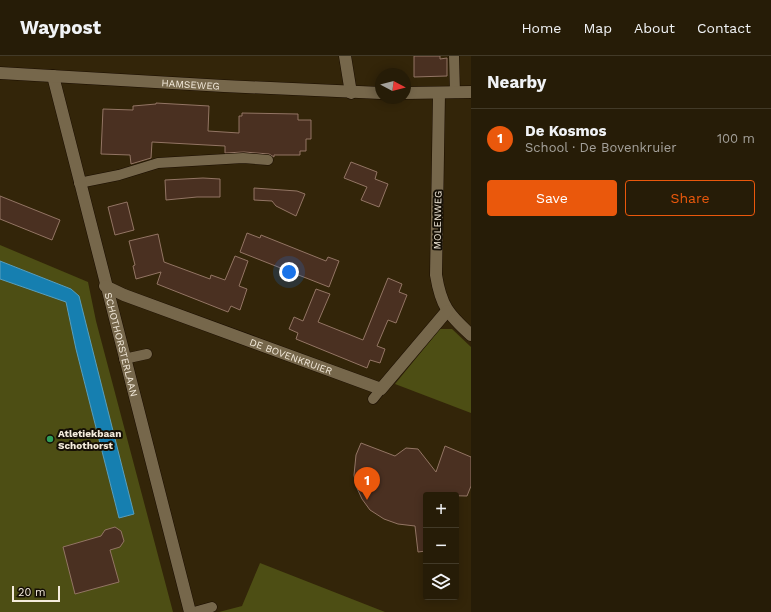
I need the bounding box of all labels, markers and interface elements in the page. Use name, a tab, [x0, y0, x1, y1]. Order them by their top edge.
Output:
text: Waypost	[20, 16, 101, 39]
text: Home	[521, 20, 561, 36]
text: Map	[583, 20, 612, 36]
text: About	[634, 20, 675, 36]
text: Contact	[697, 20, 751, 36]
north arrow	[375, 68, 411, 104]
text: Nearby	[487, 72, 546, 92]
street label: HAMSEWEG	[161, 77, 220, 92]
text: De Kosmos	[525, 122, 607, 140]
text: 1	[497, 131, 503, 146]
text: 100 m	[717, 131, 755, 146]
text: School · De Bovenkruier	[525, 140, 676, 155]
button: Save	[487, 180, 617, 216]
button: Share	[625, 180, 755, 216]
street label: MOLENWEG	[431, 191, 444, 250]
your location	[279, 262, 299, 282]
street label: SCHOTHORSTERLAAN	[103, 291, 140, 398]
street label: DE BOVENKRUIER	[248, 336, 334, 377]
place label: Atletiekbaan Schothorst	[58, 428, 121, 451]
marker: Atletiekbaan Schothorst	[45, 434, 55, 444]
pin: 1	[354, 467, 380, 500]
map controls	[423, 492, 459, 600]
button: +	[423, 492, 459, 528]
button: −	[423, 528, 459, 564]
button: layers	[423, 564, 459, 600]
scale bar	[12, 584, 60, 603]
text: 20 m	[18, 586, 46, 599]

